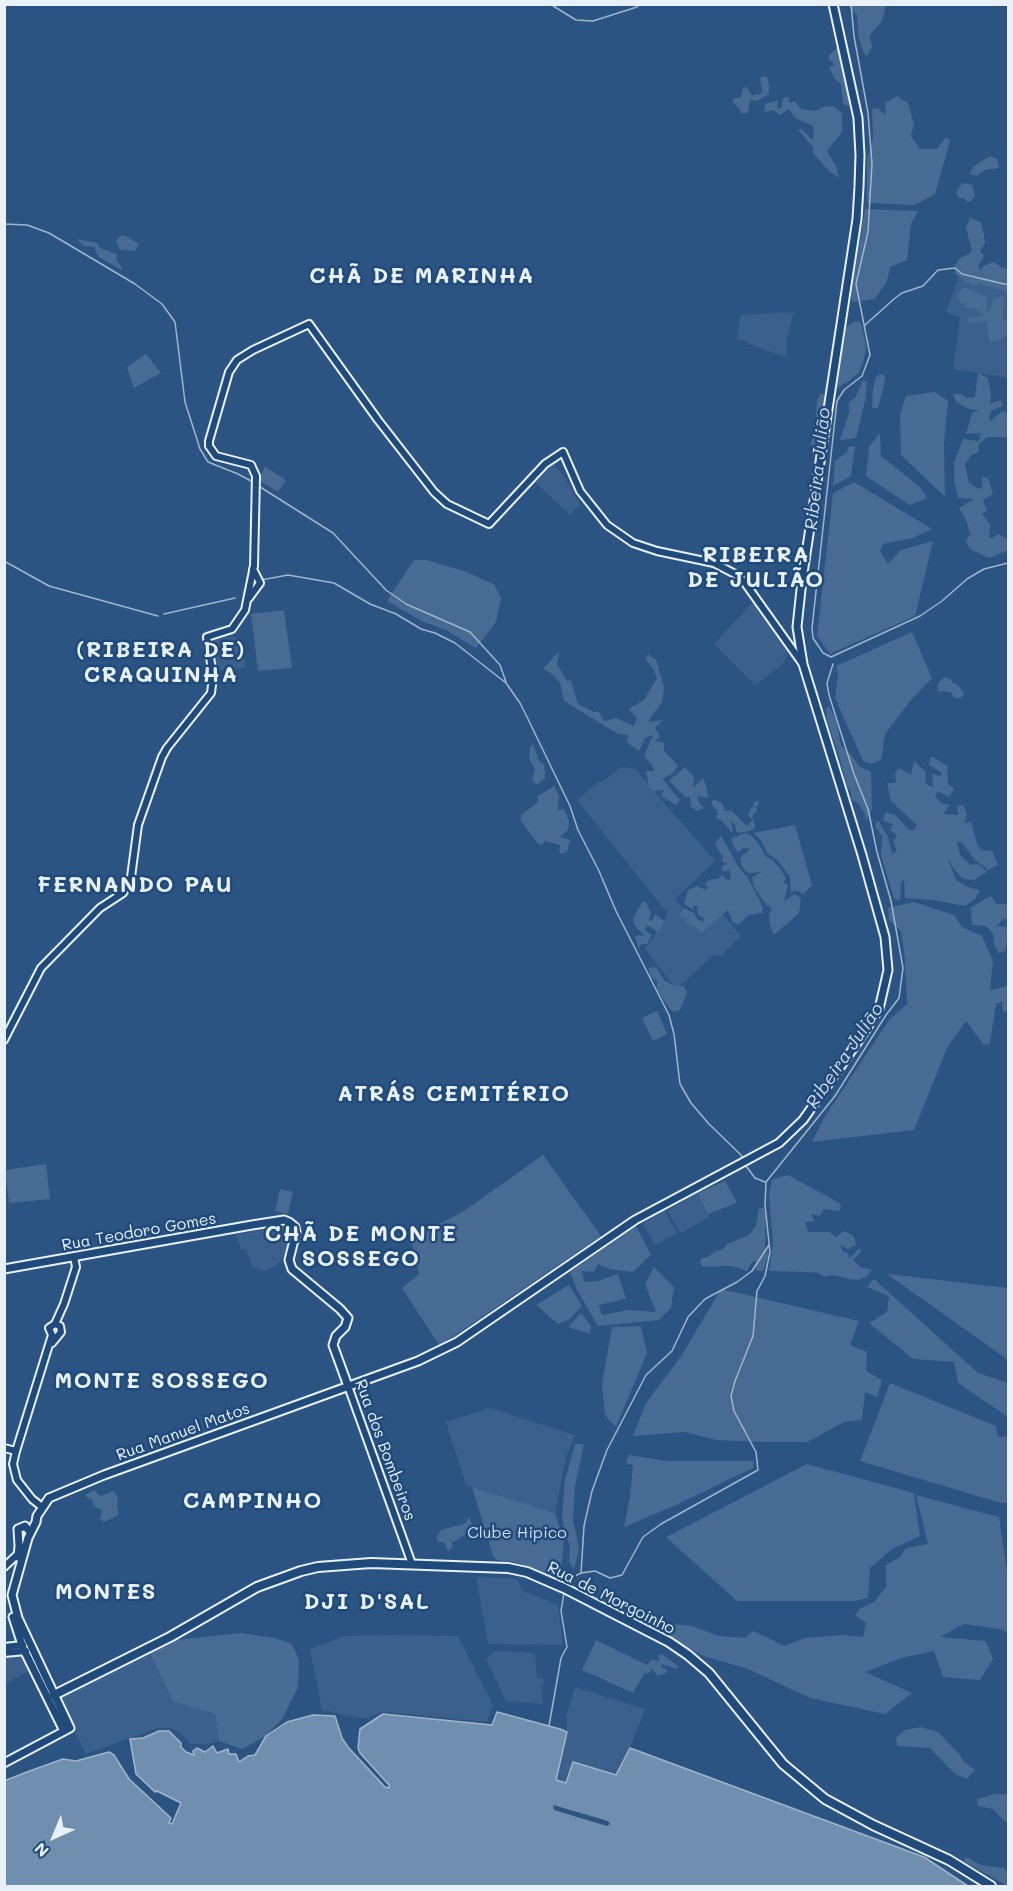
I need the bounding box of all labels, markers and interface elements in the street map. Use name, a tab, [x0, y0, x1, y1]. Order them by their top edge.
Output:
district label: CHÃ DE MARINHA	[309, 263, 535, 289]
water label: Ribeira Julião	[801, 407, 835, 531]
district label: RIBEIRA DE JULIÃO	[687, 542, 825, 594]
district label: (RIBEIRA DE) CRAQUINHA	[76, 637, 246, 688]
district label: FERNANDO PAU	[37, 872, 233, 898]
water label: Ribeira Julião	[802, 999, 888, 1113]
district label: ATRÁS CEMITÉRIO	[337, 1081, 571, 1107]
street label: Rua Teodoro Gomes	[60, 1209, 218, 1255]
district label: CHÃ DE MONTE SOSSEGO	[265, 1221, 457, 1272]
district label: MONTE SOSSEGO	[55, 1368, 269, 1394]
street label: Rua dos Bombeiros	[350, 1377, 420, 1523]
street label: Rua Manuel Matos	[114, 1399, 252, 1465]
district label: CAMPINHO	[183, 1488, 323, 1514]
park label: Clube Hipico	[467, 1523, 567, 1543]
street label: Rua de Morgoinho	[544, 1558, 678, 1638]
district label: MONTES	[55, 1579, 157, 1605]
district label: DJI D'SAL	[304, 1589, 430, 1615]
north arrow	[24, 1807, 84, 1867]
text: N	[29, 1839, 53, 1862]

